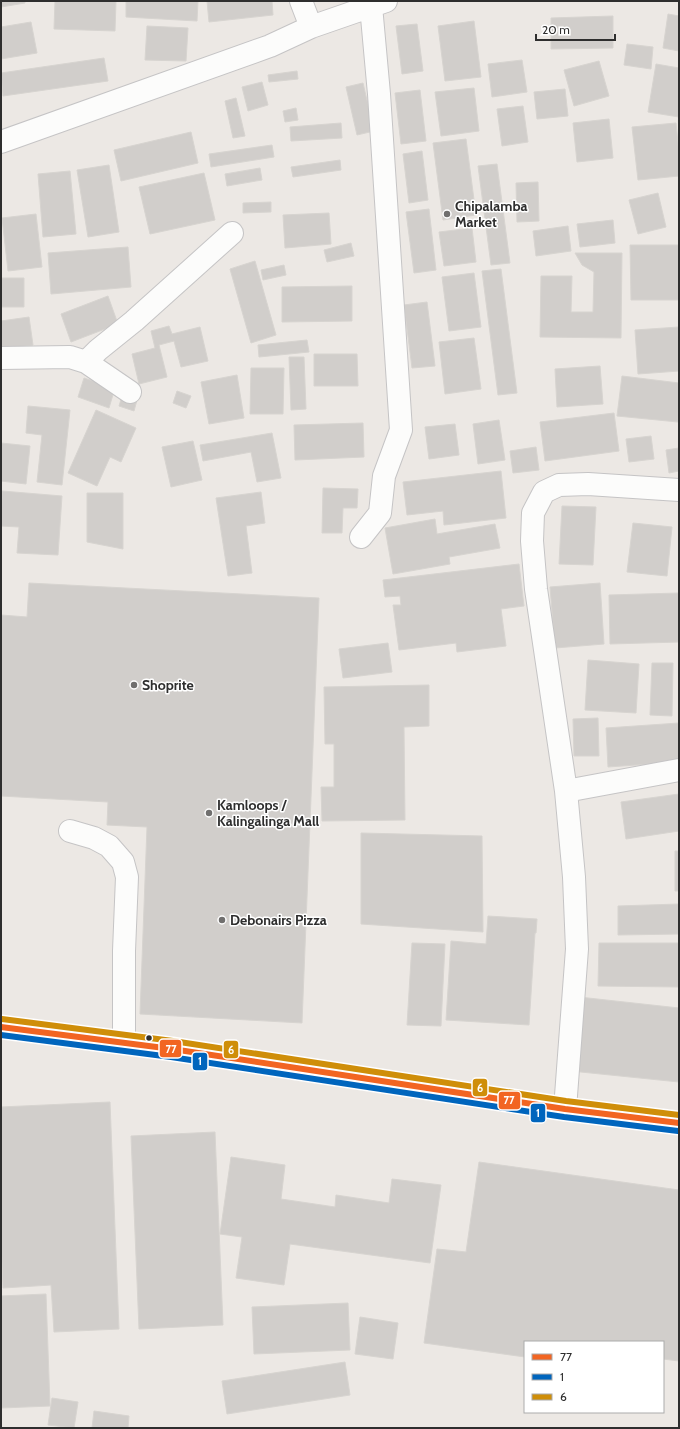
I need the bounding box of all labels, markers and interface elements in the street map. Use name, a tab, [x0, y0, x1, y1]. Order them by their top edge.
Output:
scale bar	[536, 16, 615, 42]
text: 20 m	[542, 22, 570, 37]
place label: Chipalamba Market	[455, 197, 527, 231]
marker: Chipalamba Market	[442, 209, 452, 219]
place label: Shoprite	[142, 676, 194, 694]
marker: Shoprite	[129, 680, 139, 690]
place label: Kamloops / Kalingalinga Mall	[217, 796, 320, 830]
marker: Kamloops / Kalingalinga Mall	[204, 808, 214, 818]
place label: Debonairs Pizza	[230, 911, 327, 929]
marker: Debonairs Pizza	[217, 915, 227, 925]
unlabelled marker	[144, 1033, 154, 1043]
line badge: 77	[159, 1039, 182, 1058]
line badge: 6	[223, 1040, 239, 1059]
text: 77	[165, 1042, 177, 1056]
text: 6	[228, 1043, 234, 1057]
line badge: 1	[192, 1052, 208, 1071]
text: 1	[198, 1054, 202, 1068]
line badge: 6	[472, 1078, 488, 1097]
text: 6	[477, 1081, 483, 1095]
line badge: 77	[498, 1091, 521, 1110]
text: 77	[503, 1093, 515, 1107]
line badge: 1	[530, 1103, 546, 1123]
text: 1	[536, 1106, 540, 1120]
legend	[524, 1341, 664, 1413]
text: 77	[560, 1349, 572, 1364]
text: 1	[560, 1369, 564, 1384]
text: 6	[560, 1389, 567, 1404]

